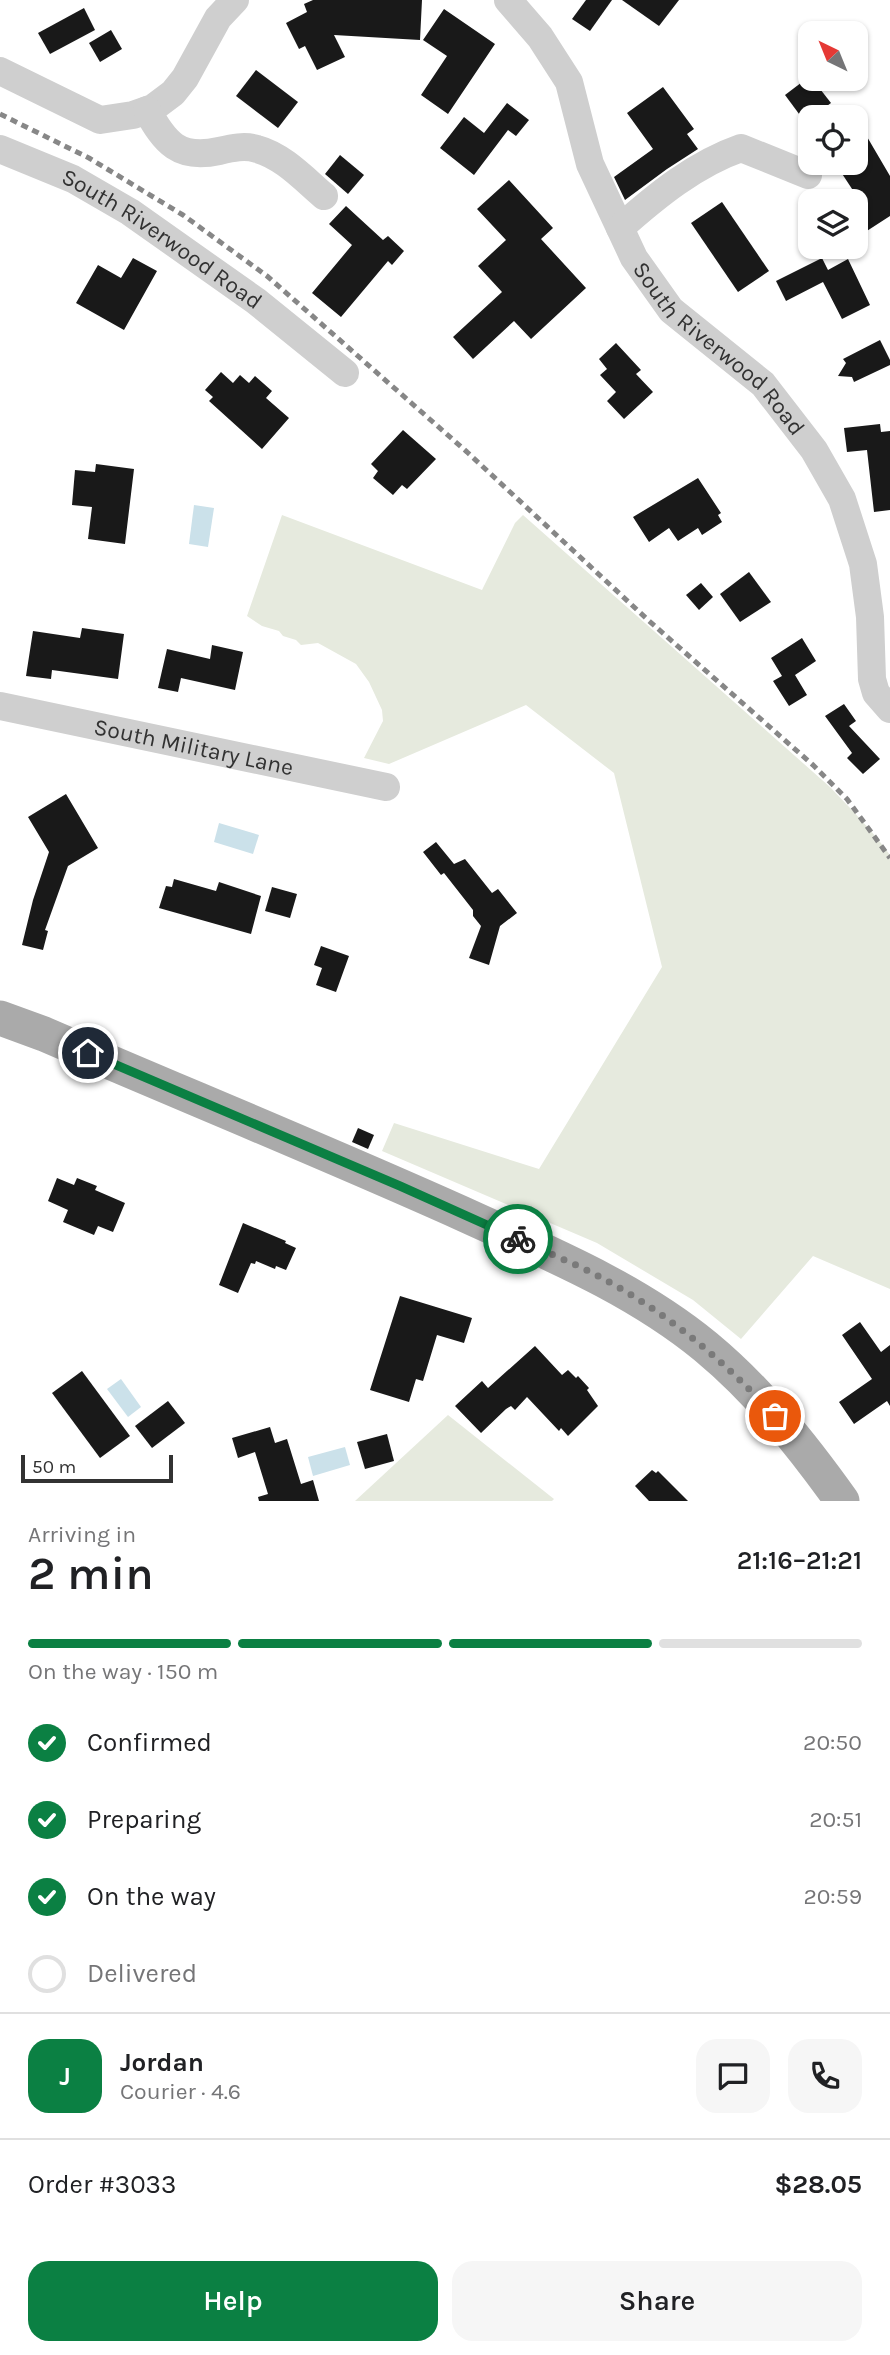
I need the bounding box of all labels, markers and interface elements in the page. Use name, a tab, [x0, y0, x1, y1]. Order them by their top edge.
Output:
north arrow	[798, 21, 868, 91]
map controls	[798, 21, 868, 259]
button: locate	[798, 105, 868, 175]
street label: South Riverwood Road	[58, 163, 267, 315]
button: layers	[798, 189, 868, 259]
street label: South Riverwood Road	[627, 256, 811, 440]
street label: South Military Lane	[92, 713, 296, 781]
pin	[58, 1023, 118, 1083]
icon: home	[69, 1034, 107, 1072]
courier	[483, 1204, 553, 1274]
icon: bike	[499, 1220, 537, 1258]
pin	[745, 1386, 805, 1446]
icon: bag	[756, 1397, 794, 1435]
scale bar	[21, 1452, 173, 1484]
text: 50 m	[32, 1456, 76, 1478]
text: Arriving in	[28, 1521, 136, 1548]
text: 21:16–21:21	[737, 1545, 862, 1576]
text: 2 min	[28, 1547, 154, 1601]
text: On the way · 150 m	[28, 1658, 218, 1685]
icon: check	[28, 1724, 66, 1762]
text: Confirmed	[87, 1727, 212, 1758]
text: 20:50	[803, 1729, 862, 1756]
icon: check	[28, 1801, 66, 1839]
text: Preparing	[87, 1804, 201, 1835]
text: 20:51	[809, 1806, 862, 1833]
icon: check	[28, 1878, 66, 1916]
text: On the way	[87, 1881, 216, 1912]
text: 20:59	[803, 1883, 862, 1910]
text: Delivered	[87, 1958, 197, 1989]
button: chat	[696, 2039, 770, 2113]
button: phone	[788, 2039, 862, 2113]
text: Jordan	[120, 2047, 204, 2078]
text: J	[59, 2061, 71, 2092]
text: Courier · 4.6	[120, 2078, 241, 2105]
text: Order #3033	[28, 2169, 176, 2200]
text: $28.05	[774, 2169, 862, 2200]
button: Help	[28, 2261, 438, 2341]
button: Share	[452, 2261, 862, 2341]

